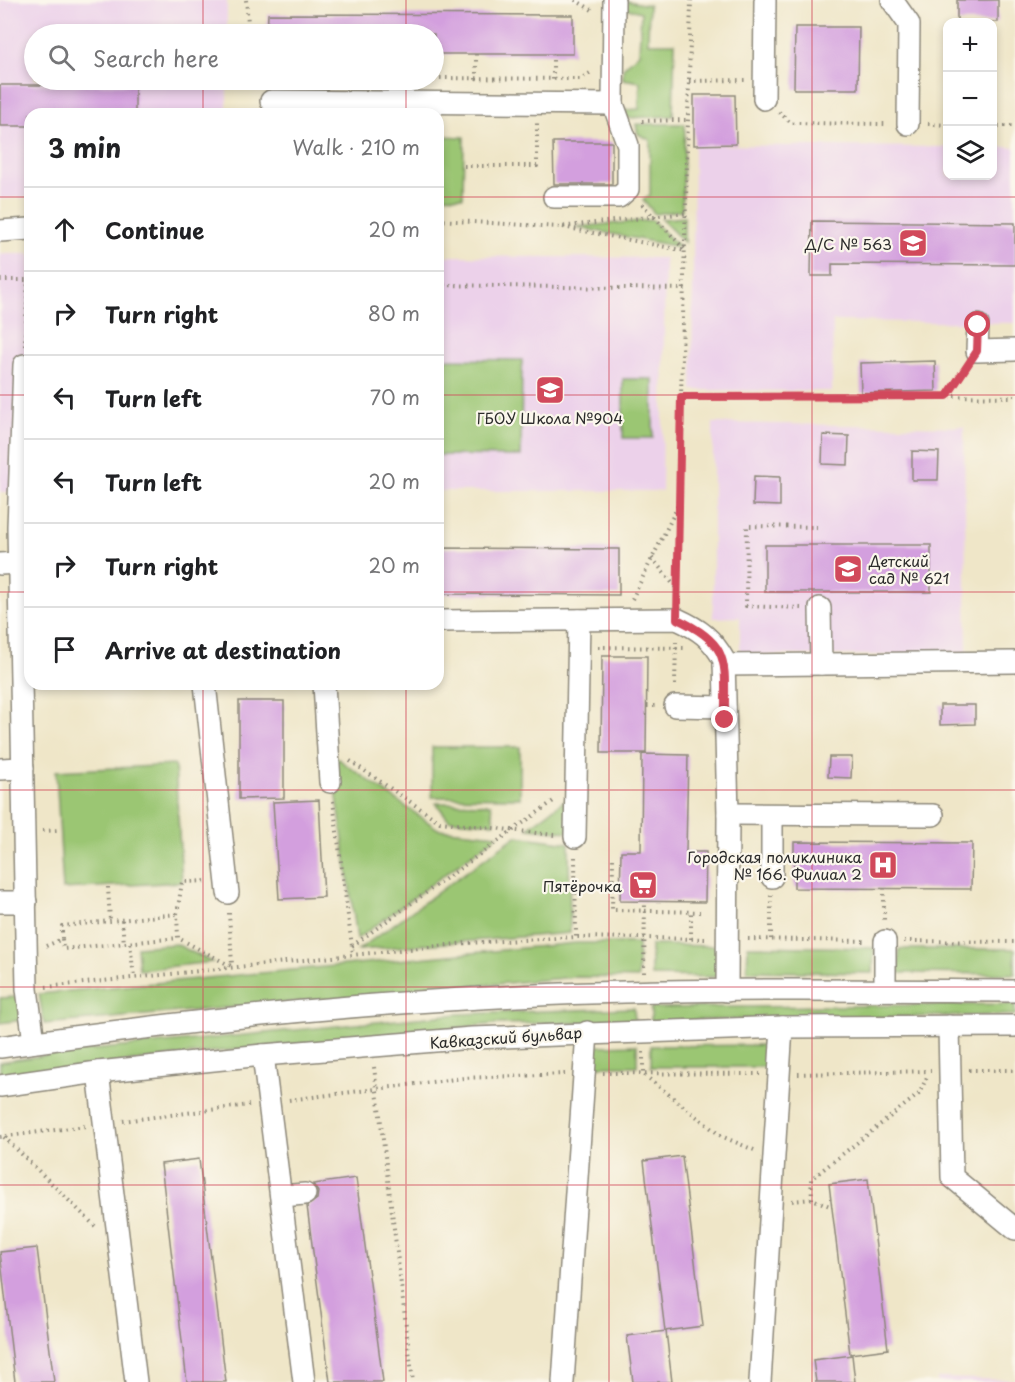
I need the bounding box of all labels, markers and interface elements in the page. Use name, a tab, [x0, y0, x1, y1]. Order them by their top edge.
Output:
map controls	[943, 18, 997, 180]
button: +	[943, 18, 997, 72]
search box	[24, 24, 444, 90]
icon: search	[45, 41, 78, 74]
text: Search here	[93, 41, 219, 74]
button: −	[943, 72, 997, 126]
button: layers	[943, 126, 997, 180]
text: 3 min	[48, 128, 121, 167]
text: Walk · 210 m	[293, 132, 420, 162]
icon: ahead	[48, 213, 81, 246]
text: Continue	[105, 213, 204, 246]
text: 20 m	[368, 214, 420, 244]
school or university icon: Д/C № 563	[897, 227, 929, 259]
place label: Д/C № 563	[804, 232, 892, 255]
icon: right	[48, 297, 81, 330]
text: Turn right	[105, 297, 218, 330]
text: 80 m	[368, 298, 420, 328]
route start	[964, 311, 990, 337]
school or university icon: ГБОУ Школа №904	[534, 374, 566, 406]
icon: left	[48, 381, 81, 414]
text: Turn left	[105, 381, 202, 414]
text: 70 m	[370, 382, 420, 412]
place label: ГБОУ Школа №904	[477, 406, 623, 429]
icon: left	[48, 465, 81, 498]
text: Turn left	[105, 465, 202, 498]
text: 20 m	[368, 466, 420, 496]
icon: right	[48, 549, 81, 582]
text: Turn right	[105, 549, 218, 582]
place label: Детский сад № 621	[868, 549, 950, 589]
text: 20 m	[368, 550, 420, 580]
school or university icon: Детский сад № 621	[832, 553, 864, 585]
icon: arrive	[48, 633, 81, 666]
text: Arrive at destination	[105, 633, 341, 666]
route end	[711, 706, 737, 732]
place label: Городская поликлиника № 166. Филиал 2	[687, 845, 863, 885]
hospital icon: Городская поликлиника № 166. Филиал 2	[867, 849, 899, 881]
supermarket icon: Пятёрочка	[627, 869, 659, 901]
place label: Пятёрочка	[543, 874, 623, 897]
street label: Кавказский бульвар	[429, 1020, 583, 1054]

